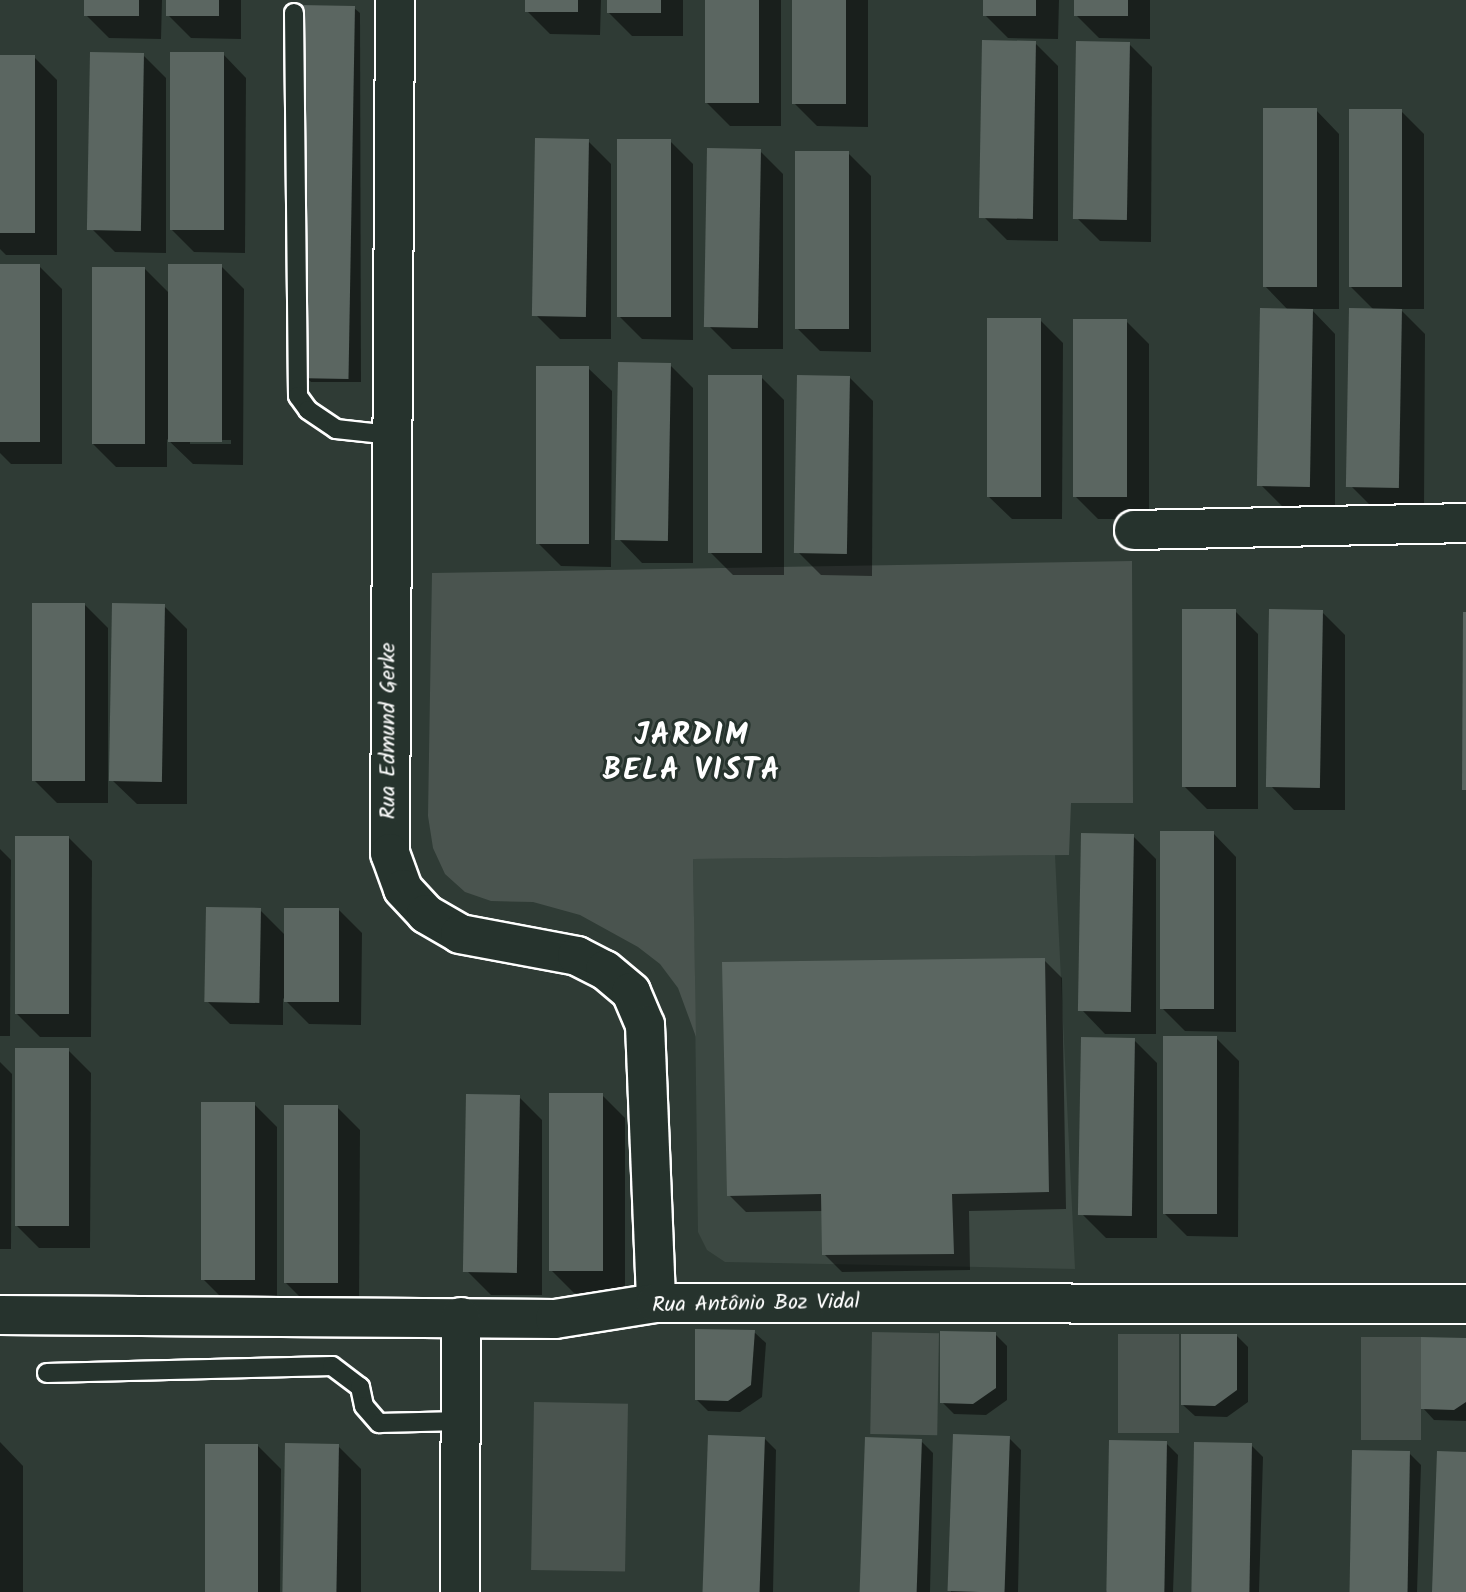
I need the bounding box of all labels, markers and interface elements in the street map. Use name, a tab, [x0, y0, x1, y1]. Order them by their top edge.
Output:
street label: Rua Edmund Gerke	[376, 643, 402, 819]
district label: JARDIM BELA VISTA	[602, 718, 782, 788]
street label: Rua Antônio Boz Vidal	[652, 1289, 860, 1319]

